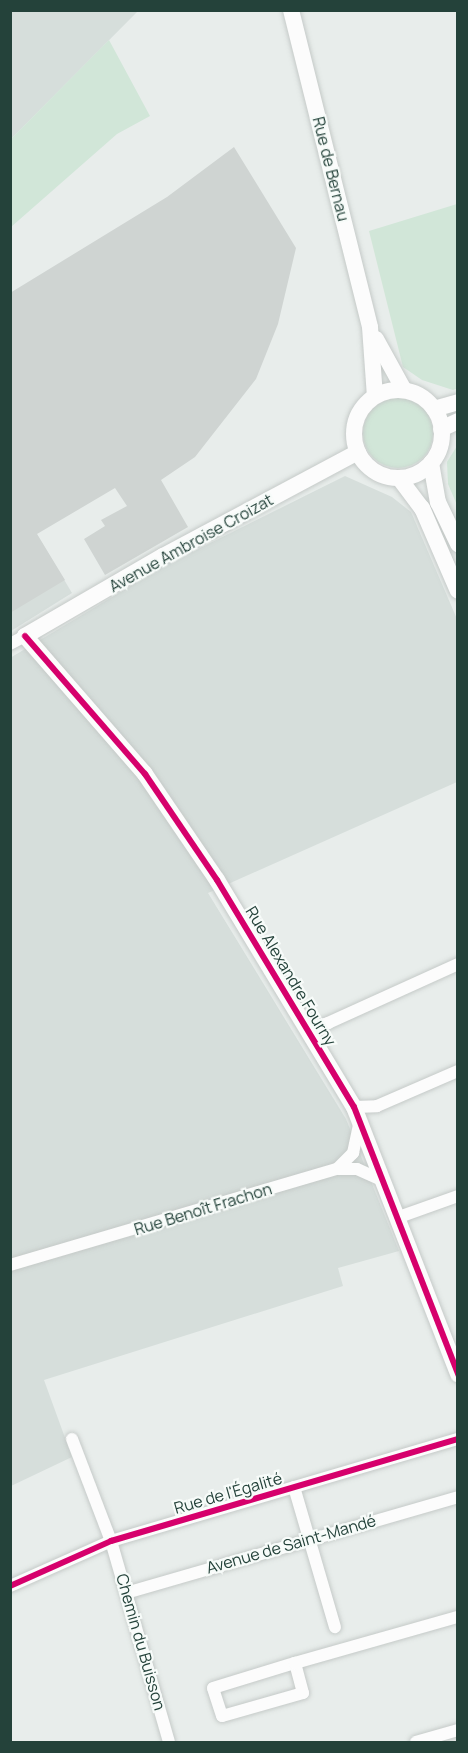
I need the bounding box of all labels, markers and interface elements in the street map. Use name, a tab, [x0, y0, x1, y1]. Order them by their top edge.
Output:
street label: Rue de Bernau	[309, 115, 353, 223]
street label: Avenue Ambroise Croizat	[106, 490, 276, 596]
street label: Rue Alexandre Fourny	[242, 903, 340, 1049]
street label: Rue Benoît Frachon	[132, 1179, 274, 1239]
street label: Rue de l'Égalité	[172, 1468, 284, 1518]
street label: Avenue de Saint-Mandé	[204, 1511, 378, 1577]
street label: Chemin du Buisson	[112, 1572, 170, 1712]

